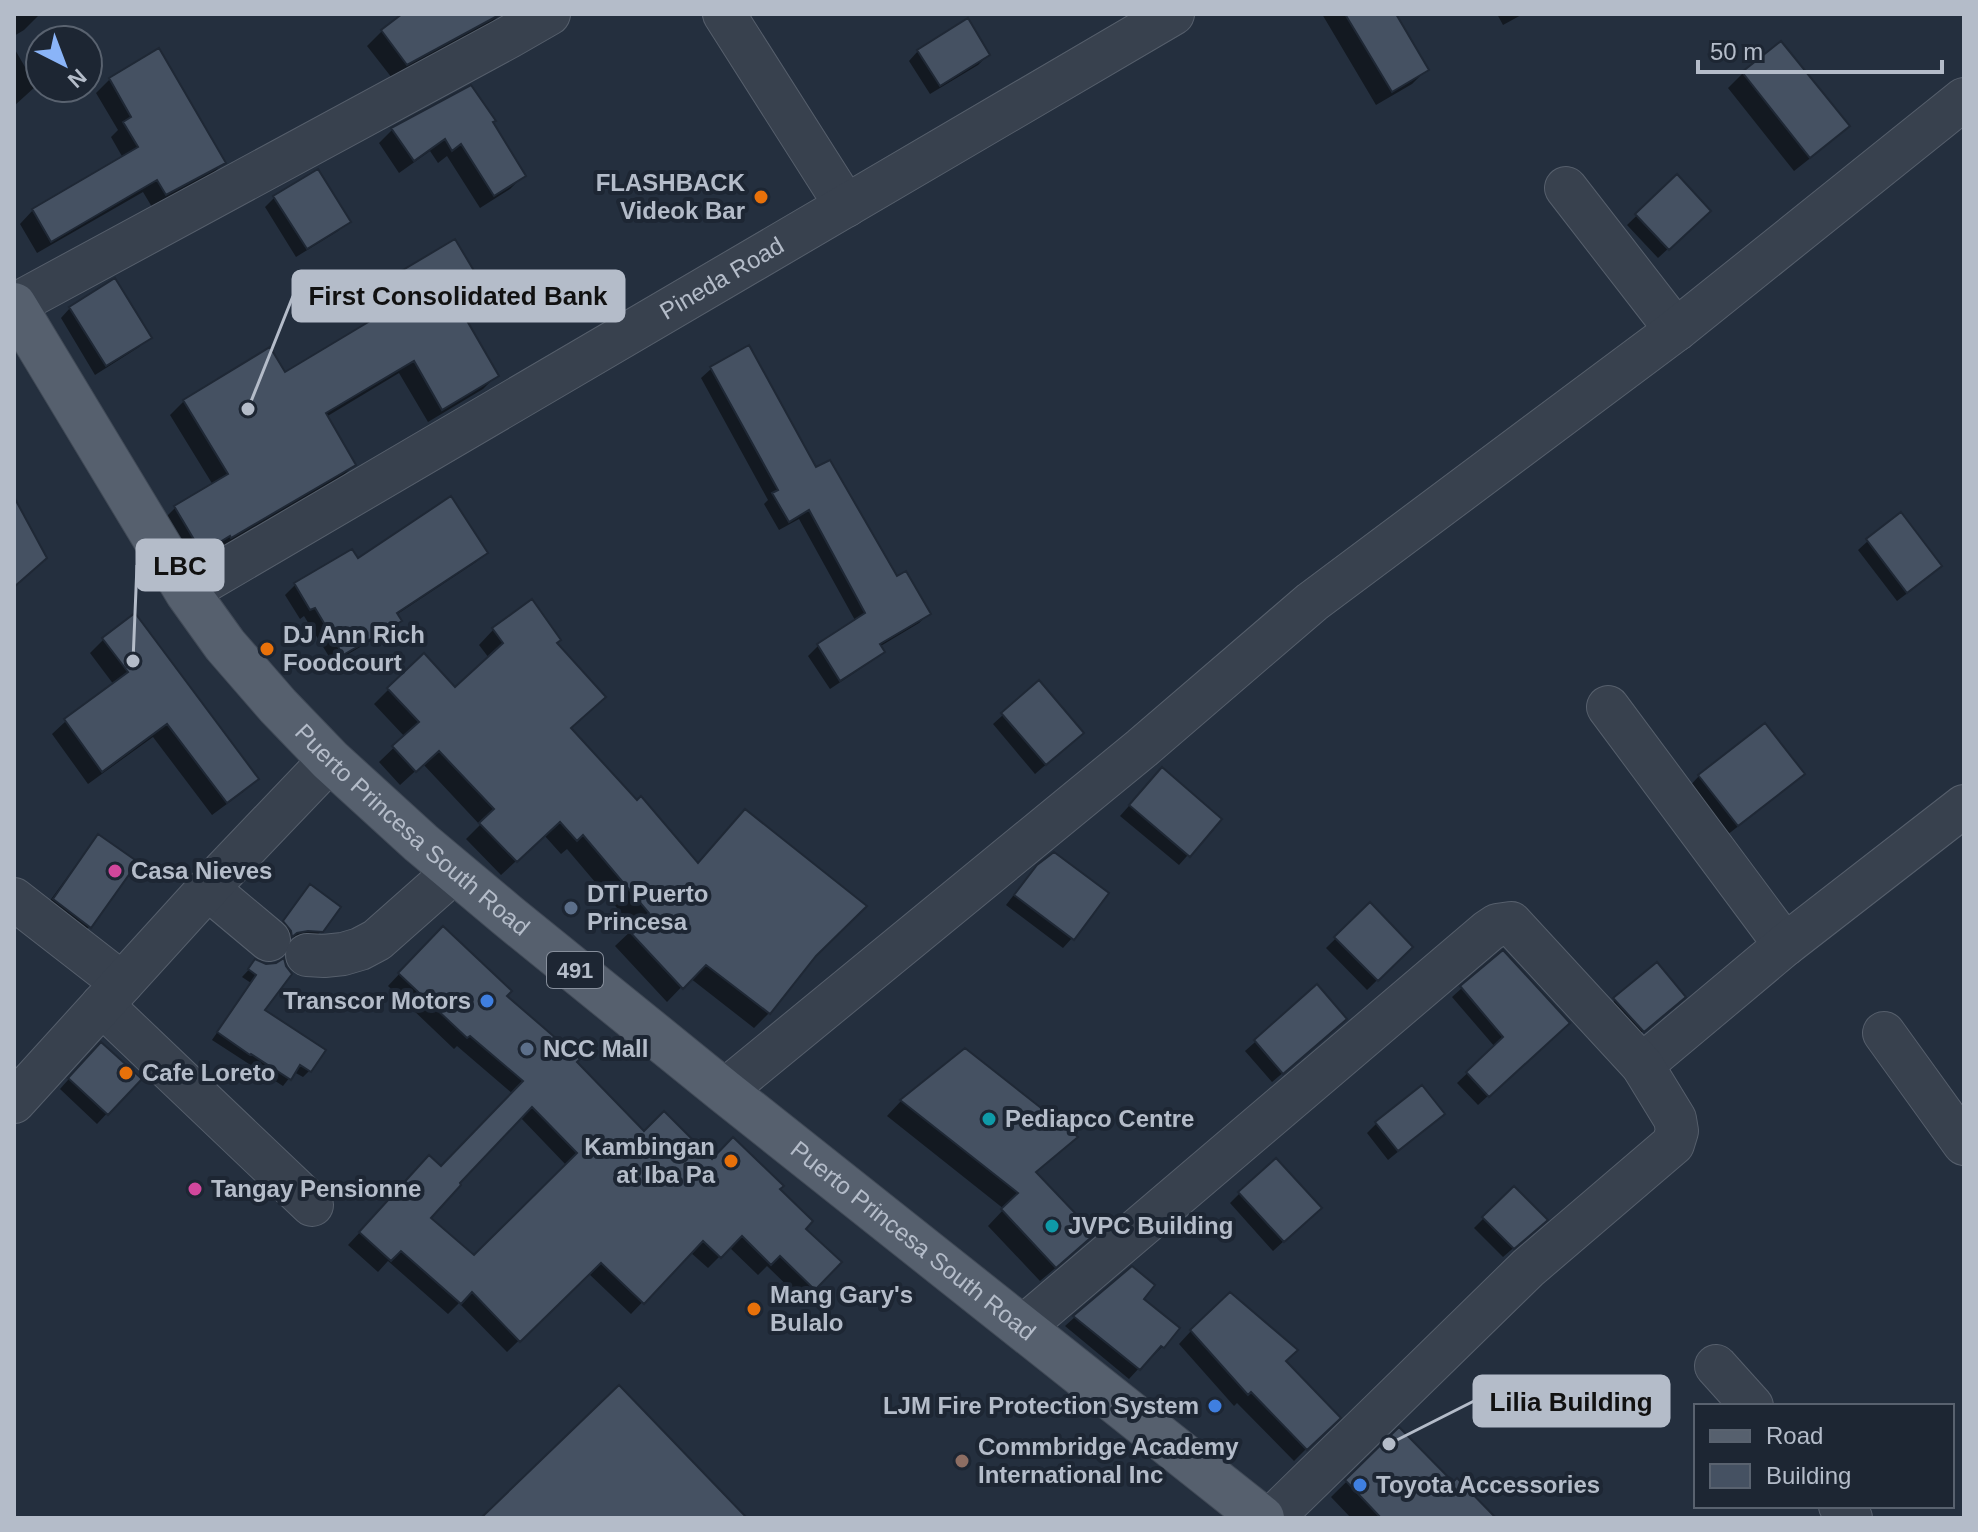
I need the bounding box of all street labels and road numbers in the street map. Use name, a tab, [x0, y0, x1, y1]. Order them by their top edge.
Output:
street label: Pineda Road	[655, 231, 788, 325]
street label: Puerto Princesa South Road	[290, 718, 535, 941]
road number: 491	[547, 952, 603, 988]
street label: Puerto Princesa South Road	[786, 1135, 1041, 1346]

